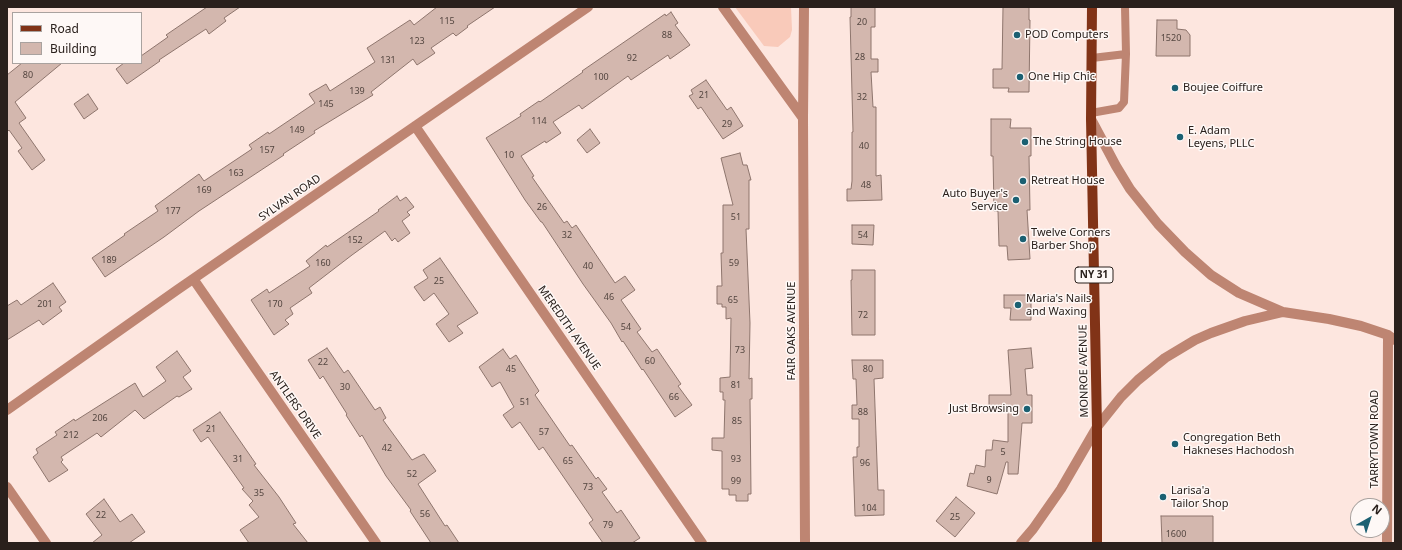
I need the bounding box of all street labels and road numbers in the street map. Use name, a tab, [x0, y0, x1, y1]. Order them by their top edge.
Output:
street label: SYLVAN ROAD	[257, 172, 323, 224]
road number: NY 31	[1075, 267, 1113, 283]
street label: FAIR OAKS AVENUE	[785, 282, 799, 380]
street label: MEREDITH AVENUE	[535, 283, 603, 373]
street label: MONROE AVENUE	[1077, 324, 1091, 418]
street label: ANTLERS DRIVE	[267, 368, 323, 442]
street label: TARRYTOWN ROAD	[1368, 390, 1382, 488]

